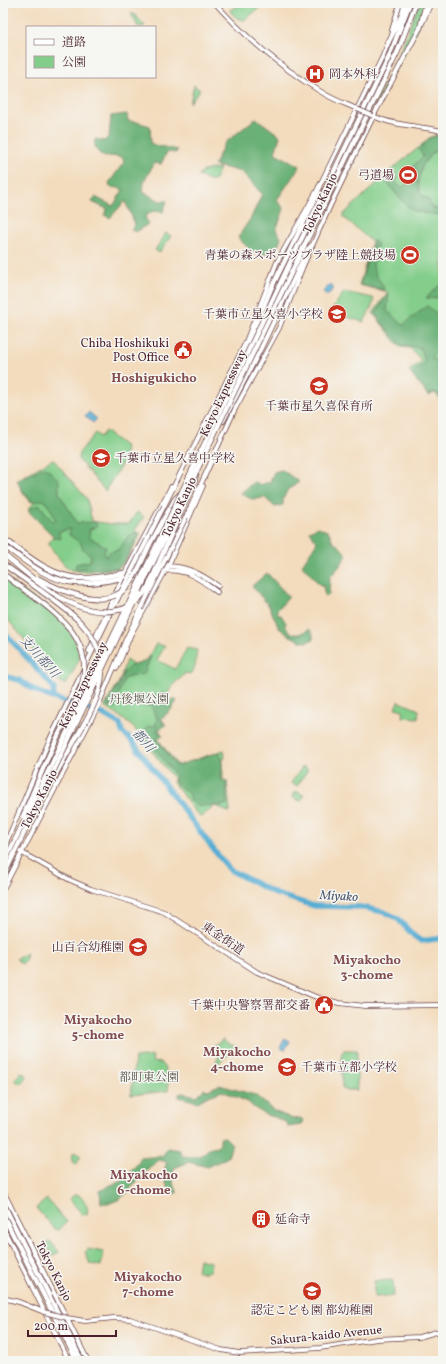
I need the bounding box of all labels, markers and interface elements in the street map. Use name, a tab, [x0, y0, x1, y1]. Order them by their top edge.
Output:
legend	[26, 26, 156, 78]
text: 道路	[62, 35, 86, 51]
text: 公園	[62, 55, 86, 71]
hospital icon: 岡本外科	[304, 63, 326, 85]
place label: 岡本外科	[329, 67, 377, 83]
sports icon: 弓道場	[397, 164, 419, 186]
place label: 弓道場	[358, 168, 394, 184]
street label: Tokyo Kanjo	[300, 170, 342, 236]
sports icon: 青葉の森スポーツプラザ陸上競技場	[399, 244, 421, 266]
place label: 青葉の森スポーツプラザ陸上競技場	[204, 248, 396, 264]
school or university icon: 千葉市立星久喜小学校	[326, 303, 348, 325]
place label: 千葉市立星久喜小学校	[203, 307, 323, 323]
place label: Chiba Hoshikuki Post Office	[81, 336, 169, 366]
public building icon: Chiba Hoshikuki Post Office	[172, 339, 194, 361]
street label: Keiyo Expressway	[197, 347, 251, 440]
district label: Hoshigukicho	[111, 370, 197, 388]
school or university icon: 千葉市星久喜保育所	[308, 375, 330, 397]
place label: 千葉市星久喜保育所	[265, 399, 373, 415]
school or university icon: 千葉市立星久喜中学校	[90, 447, 112, 469]
place label: 千葉市立星久喜中学校	[115, 451, 235, 467]
street label: Tokyo Kanjo	[159, 474, 201, 540]
water label: 支川都川	[14, 632, 64, 684]
street label: Keiyo Expressway	[56, 639, 112, 731]
park label: 丹後堰公園	[109, 692, 169, 708]
water label: 都川	[127, 726, 159, 759]
street label: Tokyo Kanjo	[18, 767, 62, 832]
water label: Miyako	[318, 887, 359, 907]
street label: 東金街道	[198, 919, 247, 959]
school or university icon: 山百合幼稚園	[127, 936, 149, 958]
place label: 山百合幼稚園	[52, 940, 124, 956]
district label: Miyakocho 3-chome	[333, 952, 401, 985]
public building icon: 千葉中央警察署都交番	[313, 994, 335, 1016]
place label: 千葉中央警察署都交番	[190, 998, 310, 1014]
district label: Miyakocho 5-chome	[64, 1012, 132, 1045]
district label: Miyakocho 4-chome	[203, 1044, 271, 1077]
school or university icon: 千葉市立都小学校	[276, 1056, 298, 1078]
place label: 千葉市立都小学校	[301, 1060, 397, 1076]
park label: 都町東公園	[119, 1070, 179, 1086]
district label: Miyakocho 6-chome	[110, 1167, 178, 1200]
building icon: 延命寺	[250, 1208, 272, 1230]
place label: 延命寺	[275, 1212, 311, 1228]
street label: Tokyo Kanjo	[31, 1239, 75, 1304]
district label: Miyakocho 7-chome	[114, 1269, 182, 1302]
school or university icon: 認定こども園 都幼稚園	[301, 1280, 323, 1302]
place label: 認定こども園 都幼稚園	[251, 1303, 373, 1319]
scale bar	[28, 1312, 116, 1338]
text: 200 m	[34, 1319, 68, 1335]
street label: Sakura-kaido Avenue	[269, 1322, 383, 1350]

